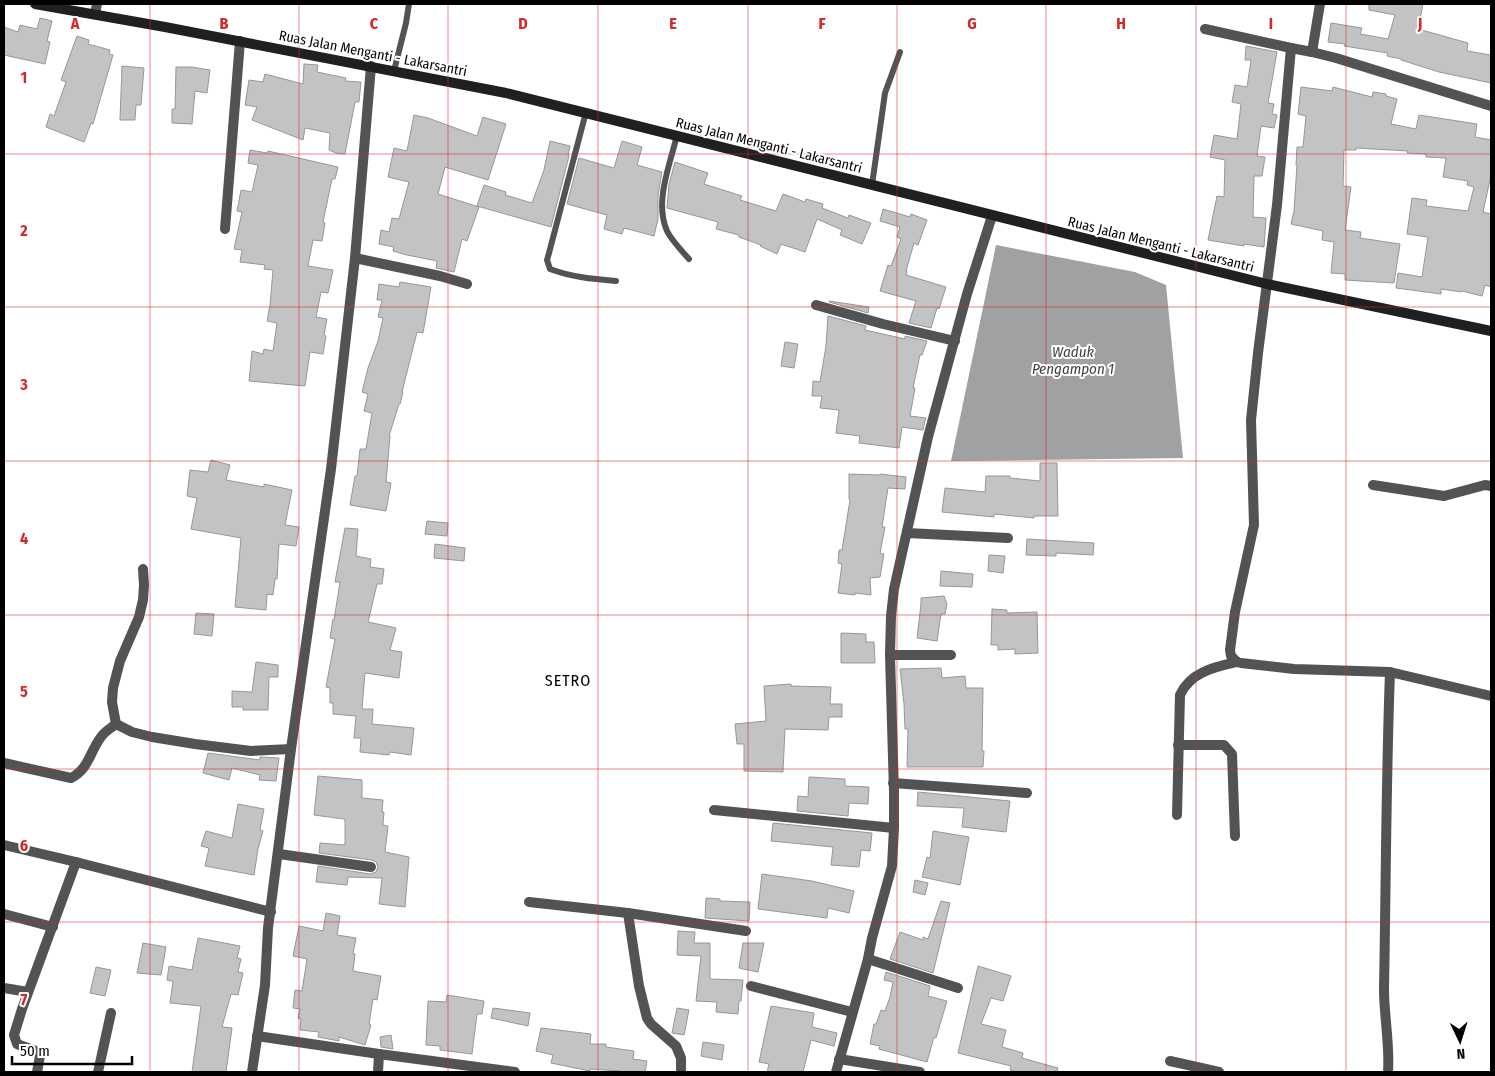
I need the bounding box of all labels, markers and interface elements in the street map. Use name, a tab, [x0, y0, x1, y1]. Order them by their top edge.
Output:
text: A	[70, 14, 80, 33]
text: B	[220, 14, 229, 33]
text: C	[370, 14, 379, 33]
text: D	[518, 14, 528, 33]
text: E	[669, 14, 677, 33]
text: F	[818, 14, 826, 33]
text: G	[967, 14, 977, 33]
text: H	[1116, 14, 1126, 33]
text: I	[1269, 14, 1273, 33]
text: J	[1417, 14, 1422, 33]
street label: Ruas Jalan Menganti - Lakarsantri	[277, 27, 468, 80]
text: 1	[21, 68, 27, 87]
street label: Ruas Jalan Menganti - Lakarsantri	[674, 114, 864, 177]
street label: Ruas Jalan Menganti - Lakarsantri	[1066, 213, 1256, 276]
text: 2	[19, 221, 28, 240]
water label: Waduk Pengampon 1	[1032, 343, 1114, 378]
text: 3	[19, 375, 28, 394]
text: 4	[20, 529, 28, 548]
district label: SETRO	[545, 671, 591, 690]
text: 5	[20, 682, 28, 701]
text: 6	[20, 836, 28, 855]
text: 7	[21, 990, 28, 1009]
north arrow	[1435, 1016, 1485, 1066]
scale bar	[12, 1034, 132, 1066]
text: 50 m	[20, 1042, 50, 1060]
text: N	[1456, 1045, 1466, 1062]

